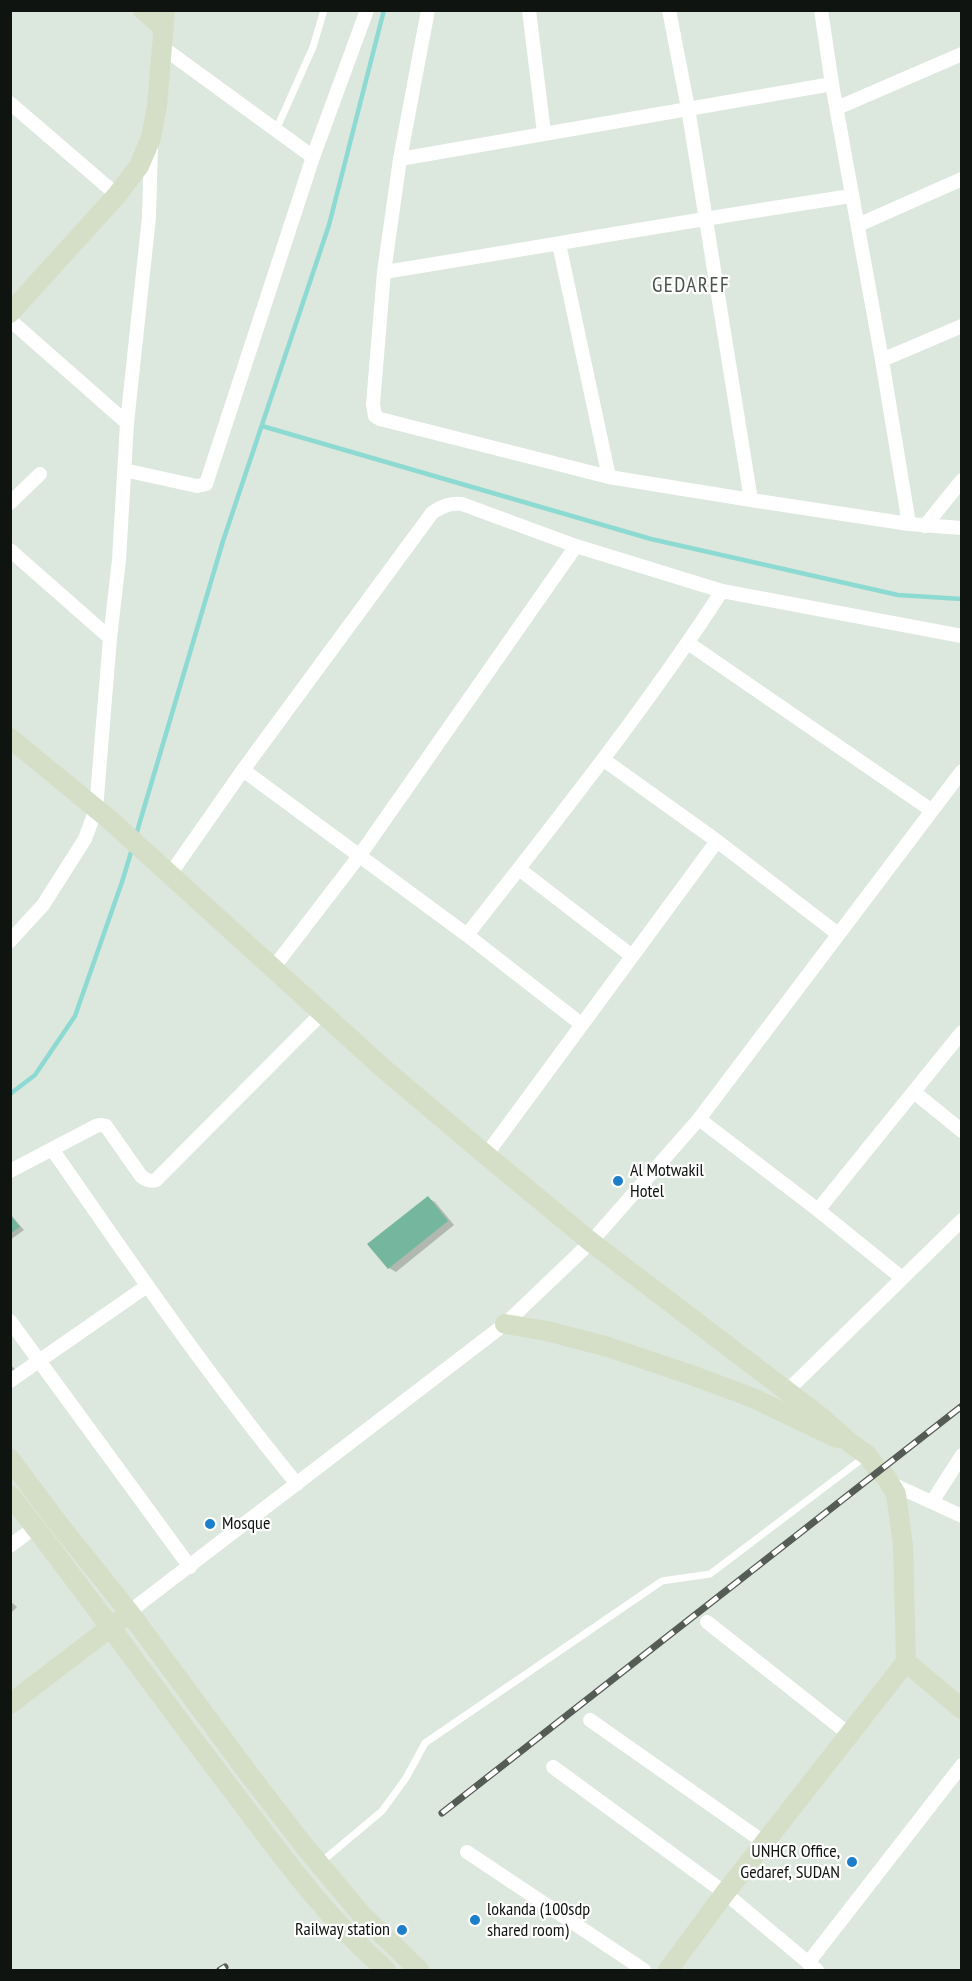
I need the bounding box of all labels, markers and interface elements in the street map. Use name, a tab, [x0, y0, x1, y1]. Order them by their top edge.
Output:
district label: GEDAREF	[652, 273, 730, 299]
place label: Al Motwakil Hotel	[630, 1160, 704, 1202]
marker: Al Motwakil Hotel	[611, 1174, 625, 1188]
place label: Mosque	[222, 1513, 270, 1535]
marker: Mosque	[203, 1517, 217, 1531]
place label: UNHCR Office, Gedaref, SUDAN	[740, 1841, 840, 1884]
marker: UNHCR Office, Gedaref, SUDAN	[845, 1855, 859, 1869]
place label: lokanda (100sdp shared room)	[487, 1899, 590, 1942]
marker: lokanda (100sdp shared room)	[468, 1913, 482, 1927]
place label: Railway station	[295, 1919, 390, 1941]
marker: Railway station	[395, 1923, 409, 1937]

